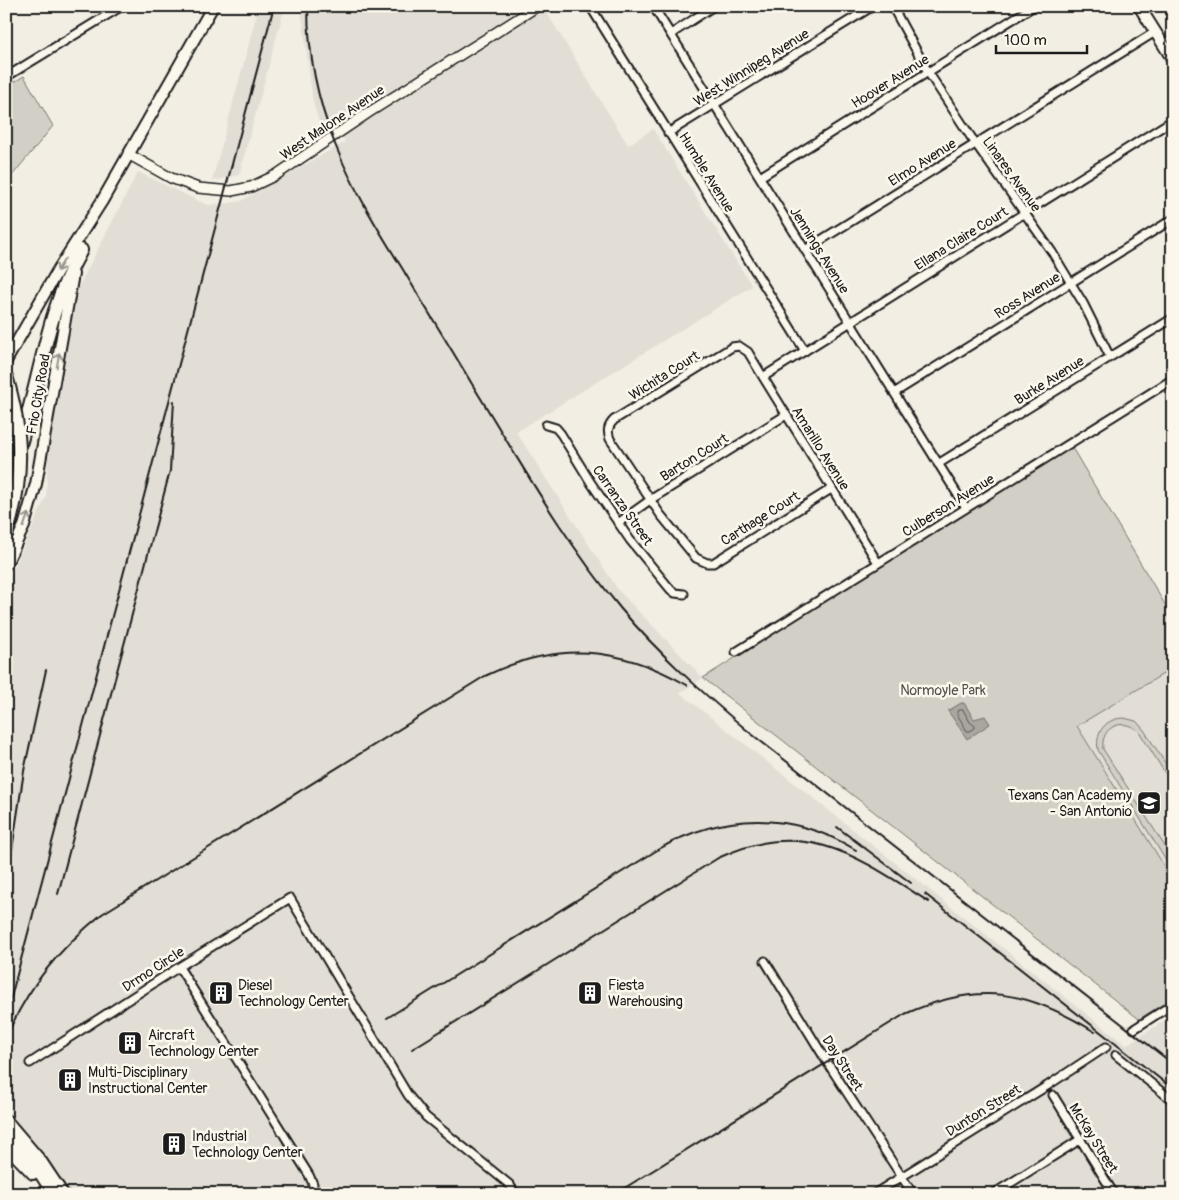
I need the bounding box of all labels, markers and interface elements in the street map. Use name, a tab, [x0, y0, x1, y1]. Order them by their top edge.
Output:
scale bar	[996, 22, 1088, 54]
street label: West Winnipeg Avenue	[690, 25, 812, 110]
text: 100 m	[1004, 31, 1047, 50]
street label: Hoover Avenue	[848, 51, 932, 112]
street label: West Malone Avenue	[277, 81, 388, 164]
street label: Humble Avenue	[675, 129, 738, 215]
street label: Linares Avenue	[979, 133, 1045, 215]
street label: Elmo Avenue	[885, 135, 959, 190]
street label: Ellana Claire Court	[911, 203, 1011, 274]
street label: Jennings Avenue	[786, 204, 853, 297]
one-way arrow	[56, 258, 66, 273]
street label: Ross Avenue	[991, 269, 1063, 322]
street label: Wichita Court	[626, 347, 703, 404]
street label: Frio City Road	[23, 352, 54, 436]
street label: Burke Avenue	[1011, 352, 1087, 409]
one-way arrow	[53, 353, 63, 369]
street label: Amarillo Avenue	[788, 403, 853, 493]
street label: Barton Court	[657, 430, 732, 485]
street label: Carranza Street	[589, 462, 657, 549]
street label: Culberson Avenue	[899, 470, 998, 541]
street label: Carthage Court	[718, 487, 803, 549]
one-way arrow	[22, 512, 31, 528]
park label: Normoyle Park	[900, 682, 986, 699]
place label: Texans Can Academy - San Antonio	[1008, 787, 1132, 820]
school or university icon: Texans Can Academy - San Antonio	[1136, 790, 1162, 816]
street label: Drmo Circle	[119, 943, 187, 996]
place label: Diesel Technology Center	[238, 977, 349, 1010]
place label: Fiesta Warehousing	[608, 977, 683, 1010]
building icon: Diesel Technology Center	[208, 980, 234, 1006]
building icon: Fiesta Warehousing	[577, 980, 603, 1006]
place label: Aircraft Technology Center	[148, 1027, 259, 1060]
building icon: Aircraft Technology Center	[117, 1030, 143, 1056]
street label: Day Street	[818, 1033, 867, 1094]
place label: Multi-Disciplinary Instructional Center	[88, 1064, 208, 1097]
building icon: Multi-Disciplinary Instructional Center	[57, 1067, 83, 1093]
street label: Dunton Street	[943, 1080, 1024, 1140]
street label: McKay Street	[1065, 1100, 1122, 1177]
place label: Industrial Technology Center	[192, 1128, 303, 1161]
building icon: Industrial Technology Center	[161, 1131, 187, 1157]

